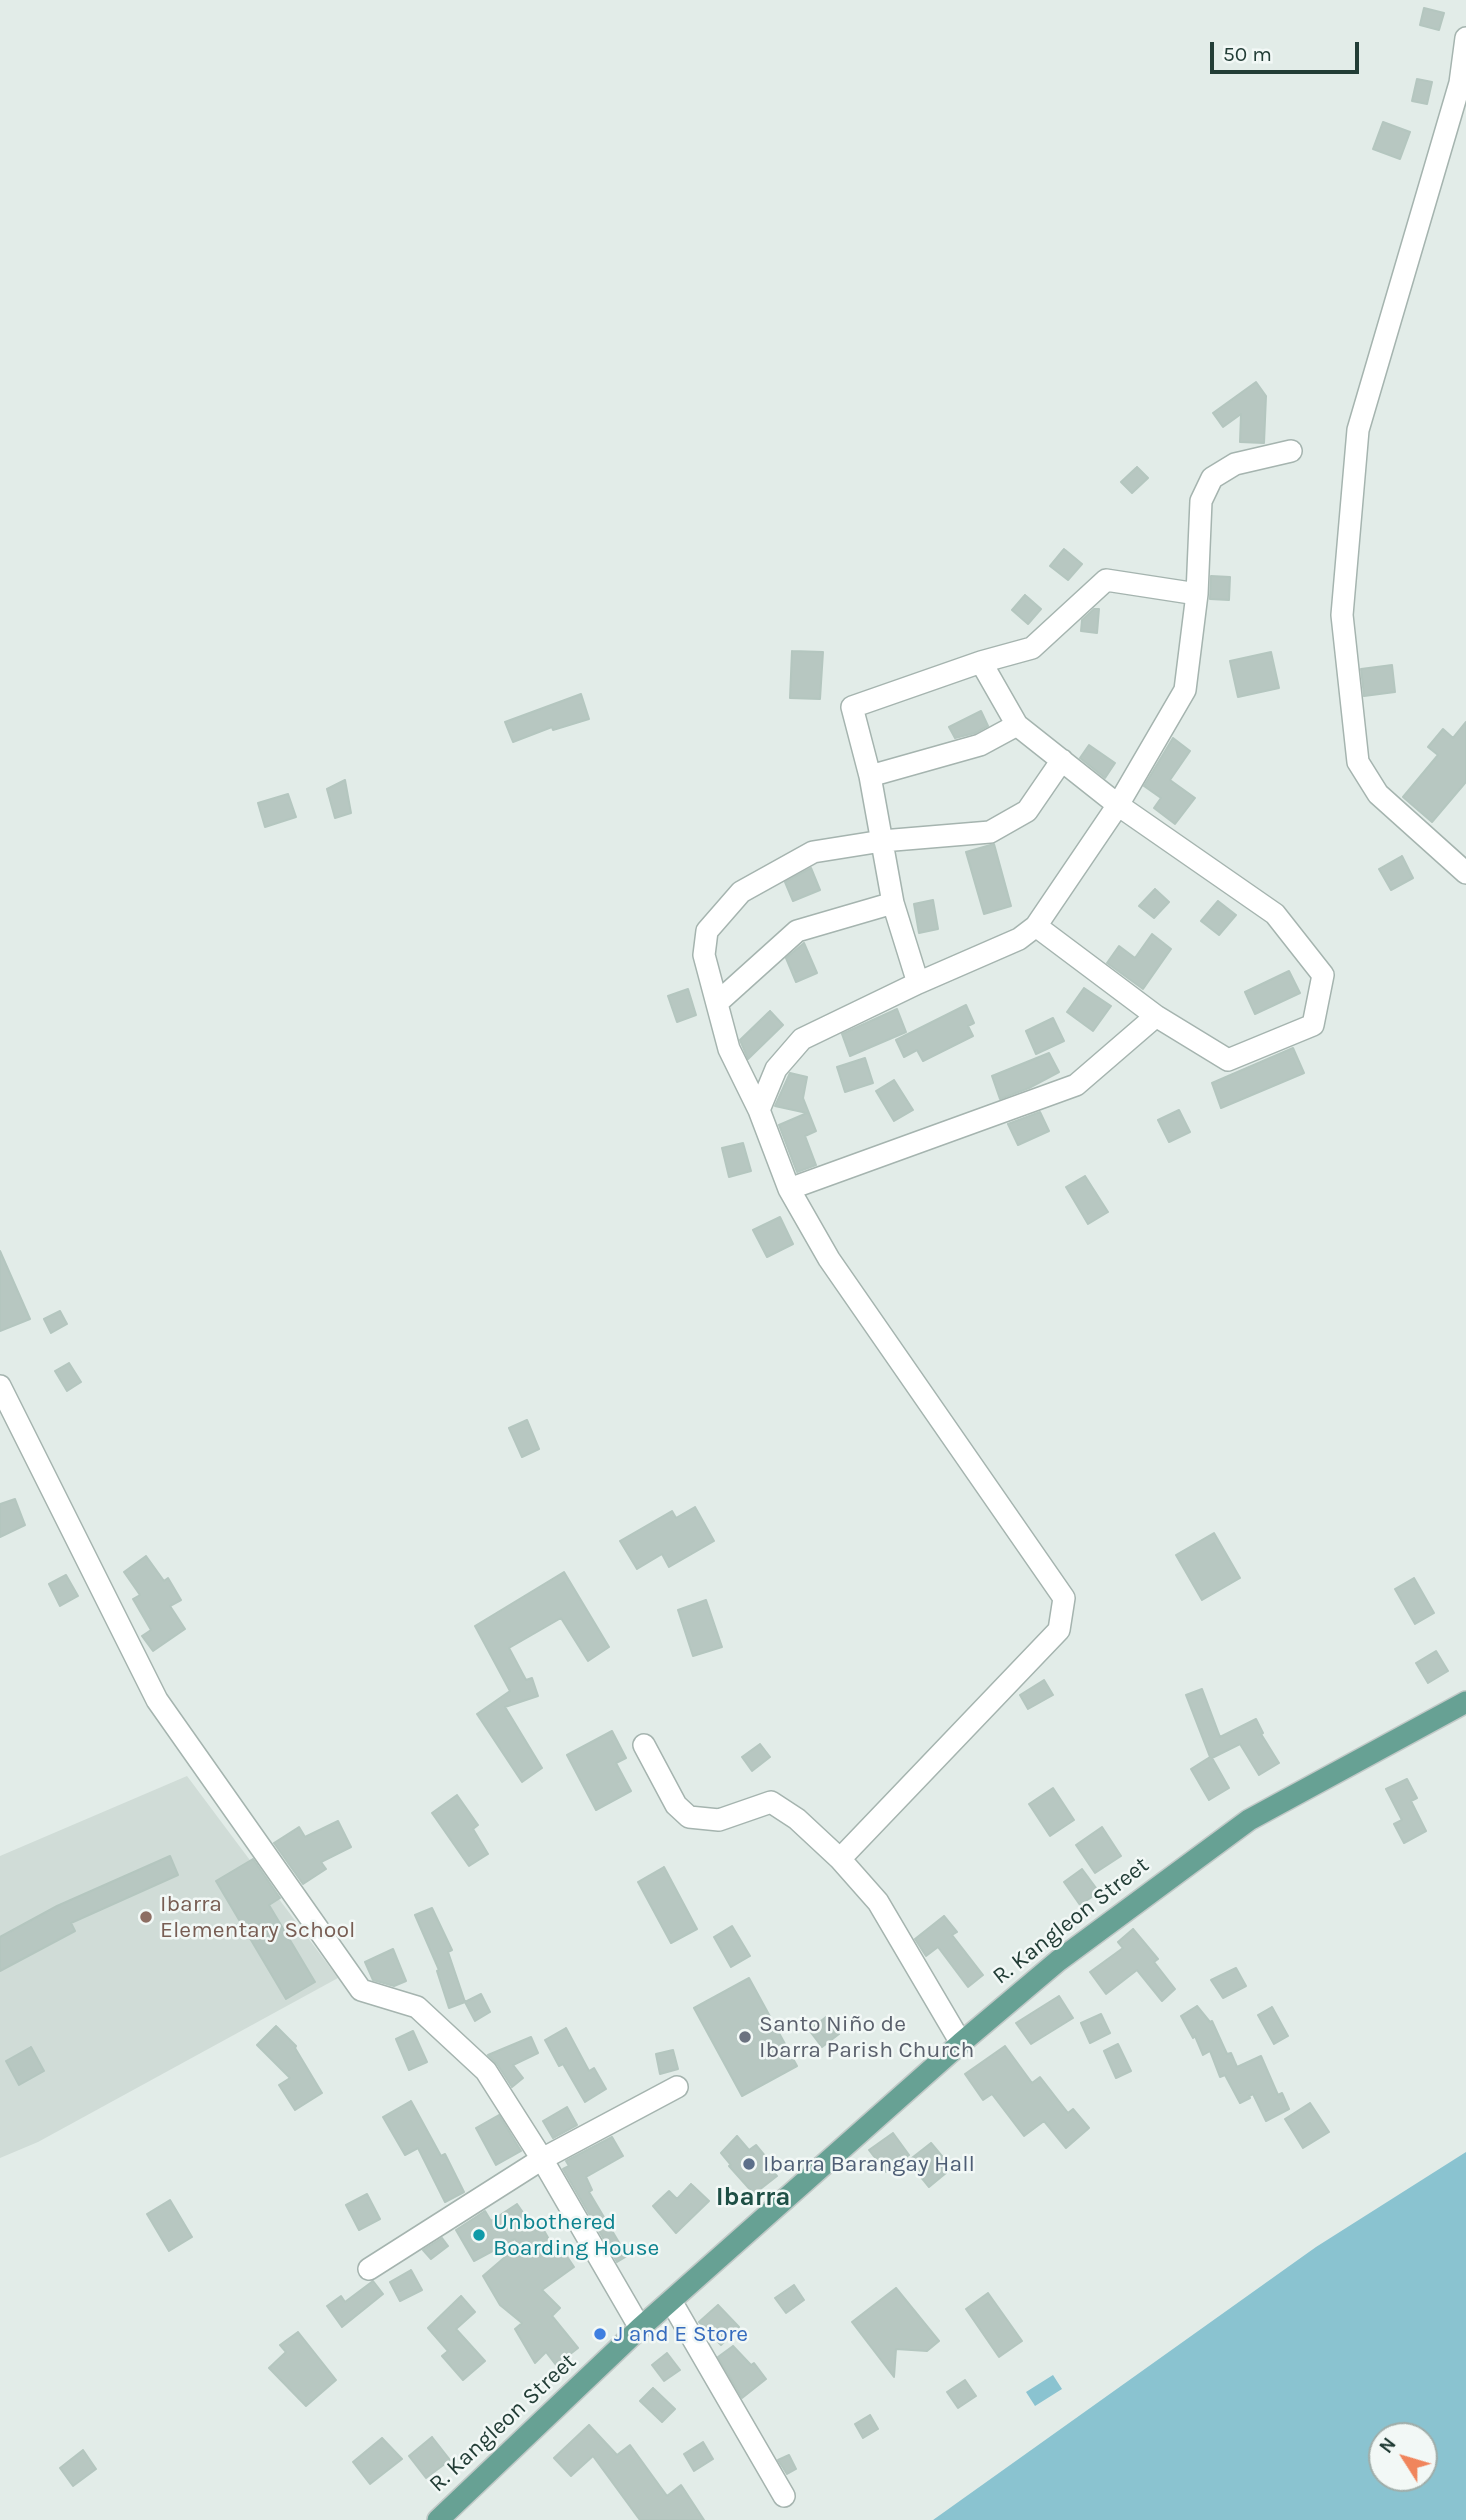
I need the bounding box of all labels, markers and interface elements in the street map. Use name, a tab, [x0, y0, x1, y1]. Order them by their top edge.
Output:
scale bar	[1214, 28, 1363, 72]
text: 50 m	[1223, 42, 1272, 66]
street label: R. Kangleon Street	[987, 1851, 1155, 1991]
place label: Ibarra Elementary School	[160, 1890, 355, 1944]
marker: Ibarra Elementary School	[138, 1909, 154, 1925]
place label: Santo Niño de Ibarra Parish Church	[759, 2010, 974, 2064]
marker: Santo Niño de Ibarra Parish Church	[737, 2029, 753, 2045]
place label: Ibarra Barangay Hall	[763, 2150, 975, 2178]
marker: Ibarra Barangay Hall	[741, 2156, 757, 2172]
district label: Ibarra	[716, 2182, 790, 2214]
place label: Unbothered Boarding House	[493, 2208, 659, 2262]
marker: Unbothered Boarding House	[471, 2227, 487, 2243]
place label: J and E Store	[614, 2320, 748, 2348]
marker: J and E Store	[592, 2326, 608, 2342]
street label: R. Kangleon Street	[424, 2348, 582, 2498]
north arrow	[1368, 2422, 1438, 2492]
text: N	[1375, 2434, 1401, 2458]

